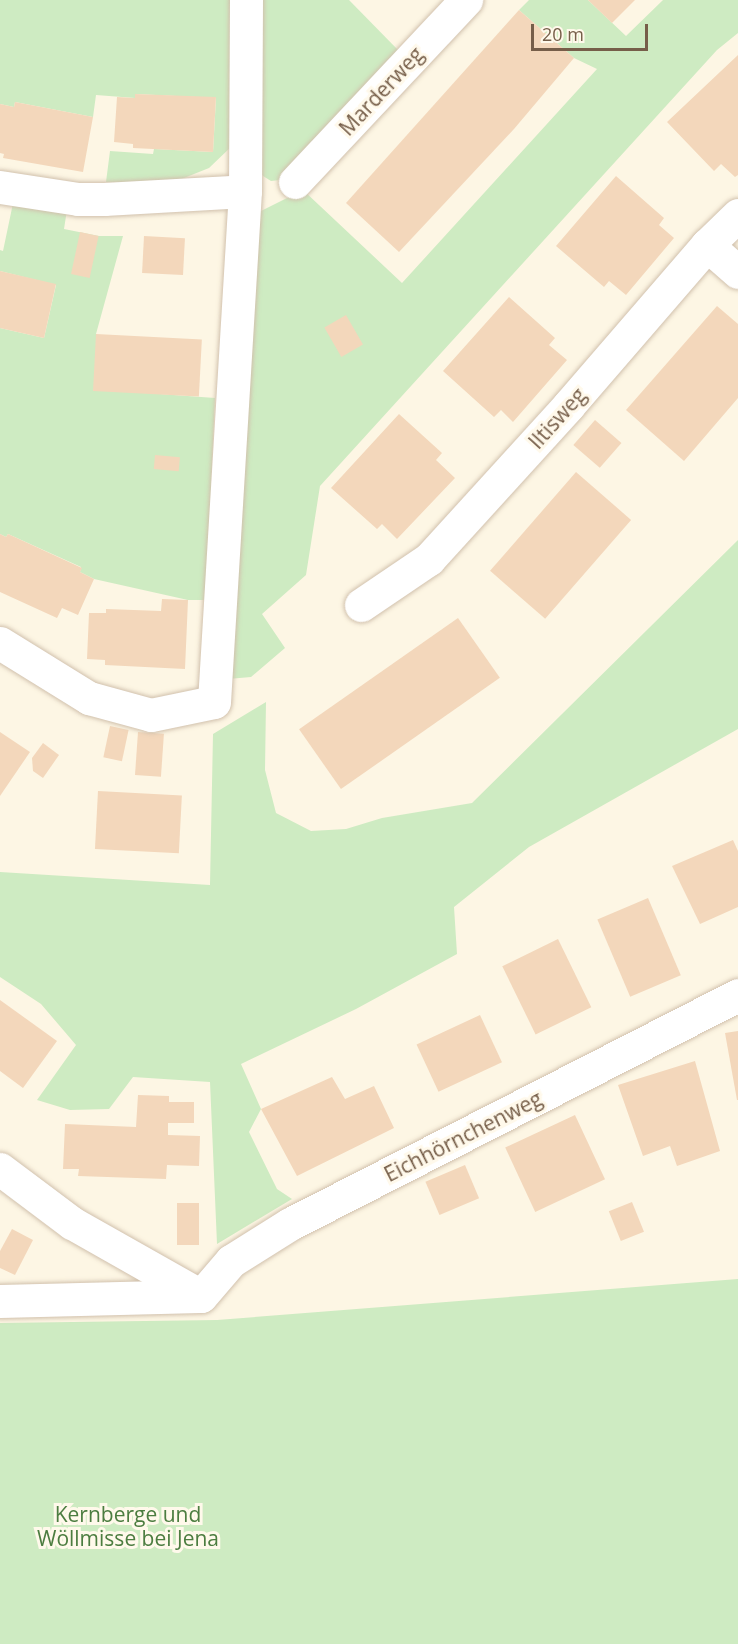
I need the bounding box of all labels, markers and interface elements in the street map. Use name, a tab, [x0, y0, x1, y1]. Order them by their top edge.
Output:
scale bar	[534, 12, 651, 50]
text: 20 m	[542, 22, 584, 46]
street label: Marderweg	[334, 42, 428, 140]
street label: Iltisweg	[523, 382, 591, 454]
street label: Eichhörnchenweg	[380, 1085, 546, 1187]
park label: Kernberge und Wöllmisse bei Jena	[37, 1501, 219, 1551]

